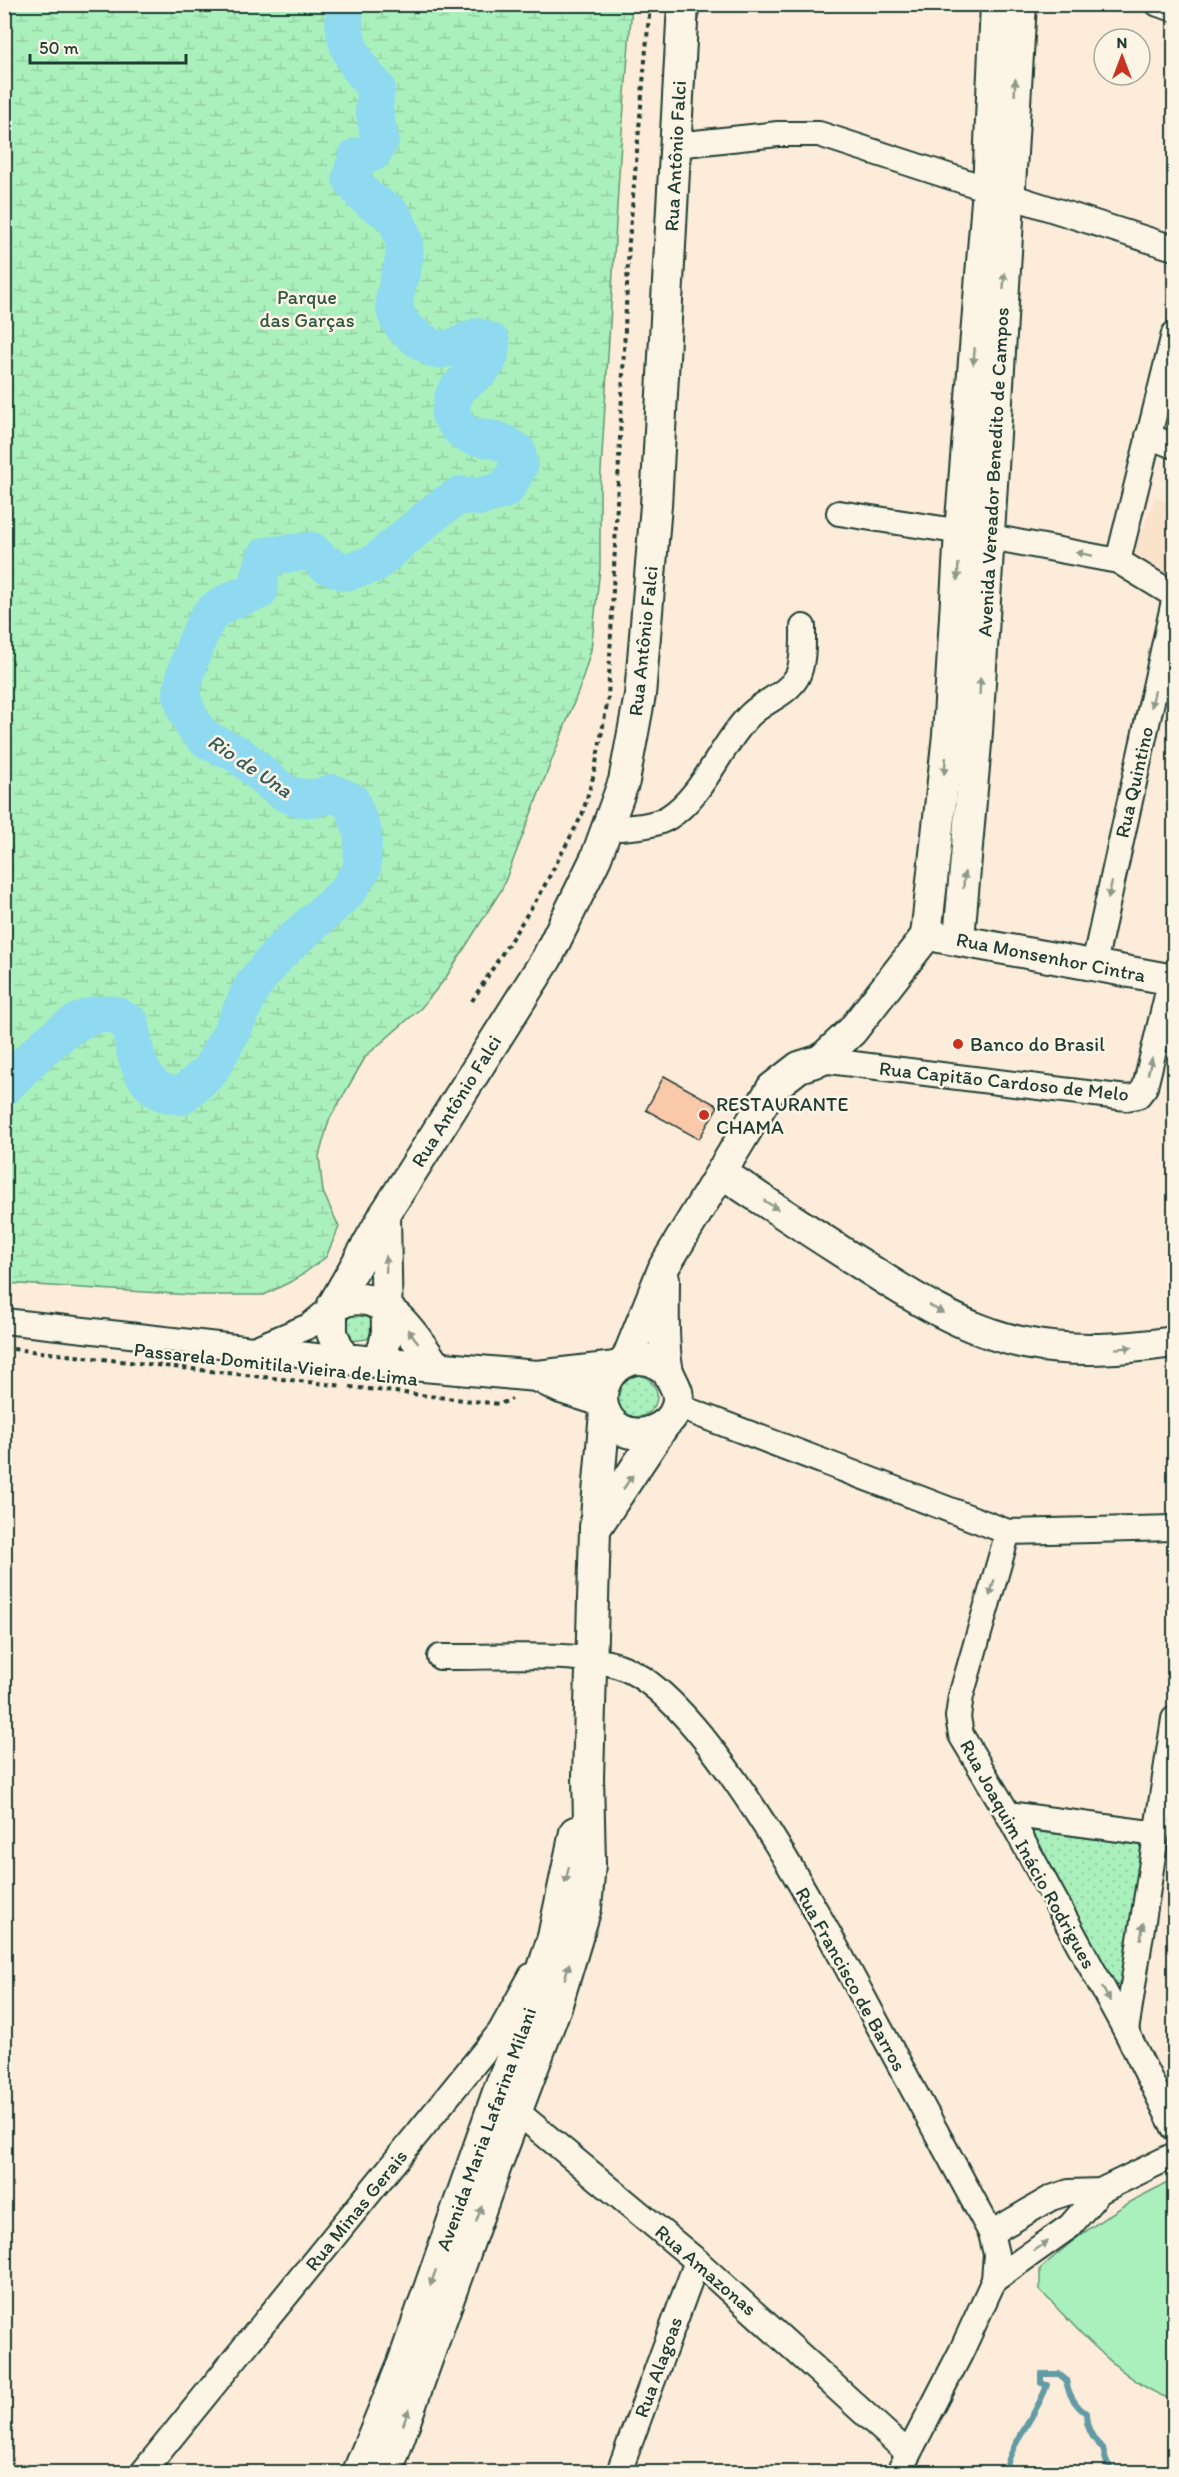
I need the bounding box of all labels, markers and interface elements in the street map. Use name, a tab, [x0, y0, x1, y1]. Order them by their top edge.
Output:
scale bar	[30, 27, 186, 65]
north arrow	[1092, 27, 1152, 87]
text: N	[1117, 33, 1127, 52]
text: 50 m	[39, 37, 79, 59]
one-way arrow	[1011, 77, 1020, 96]
street label: Rua Antônio Falci	[659, 80, 691, 232]
one-way arrow	[1000, 272, 1009, 291]
park label: Parque das Garças	[259, 285, 355, 332]
street label: Avenida Vereador Benedito de Campos	[972, 306, 1014, 637]
one-way arrow	[969, 347, 979, 366]
one-way arrow	[1074, 550, 1093, 559]
one-way arrow	[953, 562, 962, 581]
street label: Rua Antônio Falci	[623, 565, 663, 717]
one-way arrow	[975, 676, 985, 695]
one-way arrow	[1147, 690, 1157, 709]
street label: Rua Quintino	[1110, 724, 1158, 840]
water label: Rio de Una	[204, 728, 297, 803]
one-way arrow	[940, 757, 950, 776]
one-way arrow	[959, 870, 969, 889]
one-way arrow	[1105, 881, 1114, 900]
street label: Rua Monsenhor Cintra	[954, 927, 1148, 987]
street label: Rua Antônio Falci	[406, 1031, 506, 1171]
place label: Banco do Brasil	[970, 1032, 1105, 1056]
marker: Banco do Brasil	[951, 1037, 965, 1051]
street label: Rua Capitão Cardoso de Melo	[878, 1056, 1130, 1106]
one-way arrow	[1145, 1057, 1155, 1075]
place label: RESTAURANTE CHAMA	[716, 1092, 848, 1139]
marker: RESTAURANTE CHAMA	[697, 1108, 711, 1122]
one-way arrow	[763, 1200, 779, 1211]
one-way arrow	[382, 1254, 391, 1273]
one-way arrow	[928, 1304, 945, 1314]
one-way arrow	[408, 1329, 420, 1344]
street label: Passarela Domitila Vieira de Lima	[133, 1337, 420, 1391]
one-way arrow	[1114, 1343, 1133, 1353]
one-way arrow	[622, 1474, 634, 1490]
one-way arrow	[987, 1579, 996, 1597]
street label: Rua Joaquim Inácio Rodrigues	[955, 1735, 1101, 1973]
one-way arrow	[562, 1865, 572, 1884]
street label: Rua Francisco de Barros	[790, 1883, 912, 2075]
one-way arrow	[1137, 1922, 1146, 1941]
one-way arrow	[563, 1962, 572, 1980]
one-way arrow	[1101, 1986, 1111, 2003]
street label: Avenida Maria Lafarina Milani	[431, 2004, 541, 2254]
street label: Rua Minas Gerais	[300, 2144, 412, 2276]
one-way arrow	[474, 2205, 484, 2223]
street label: Rua Amazonas	[650, 2219, 762, 2321]
one-way arrow	[1033, 2240, 1049, 2252]
one-way arrow	[427, 2270, 437, 2288]
street label: Rua Alagoas	[629, 2313, 687, 2421]
one-way arrow	[402, 2408, 412, 2426]

